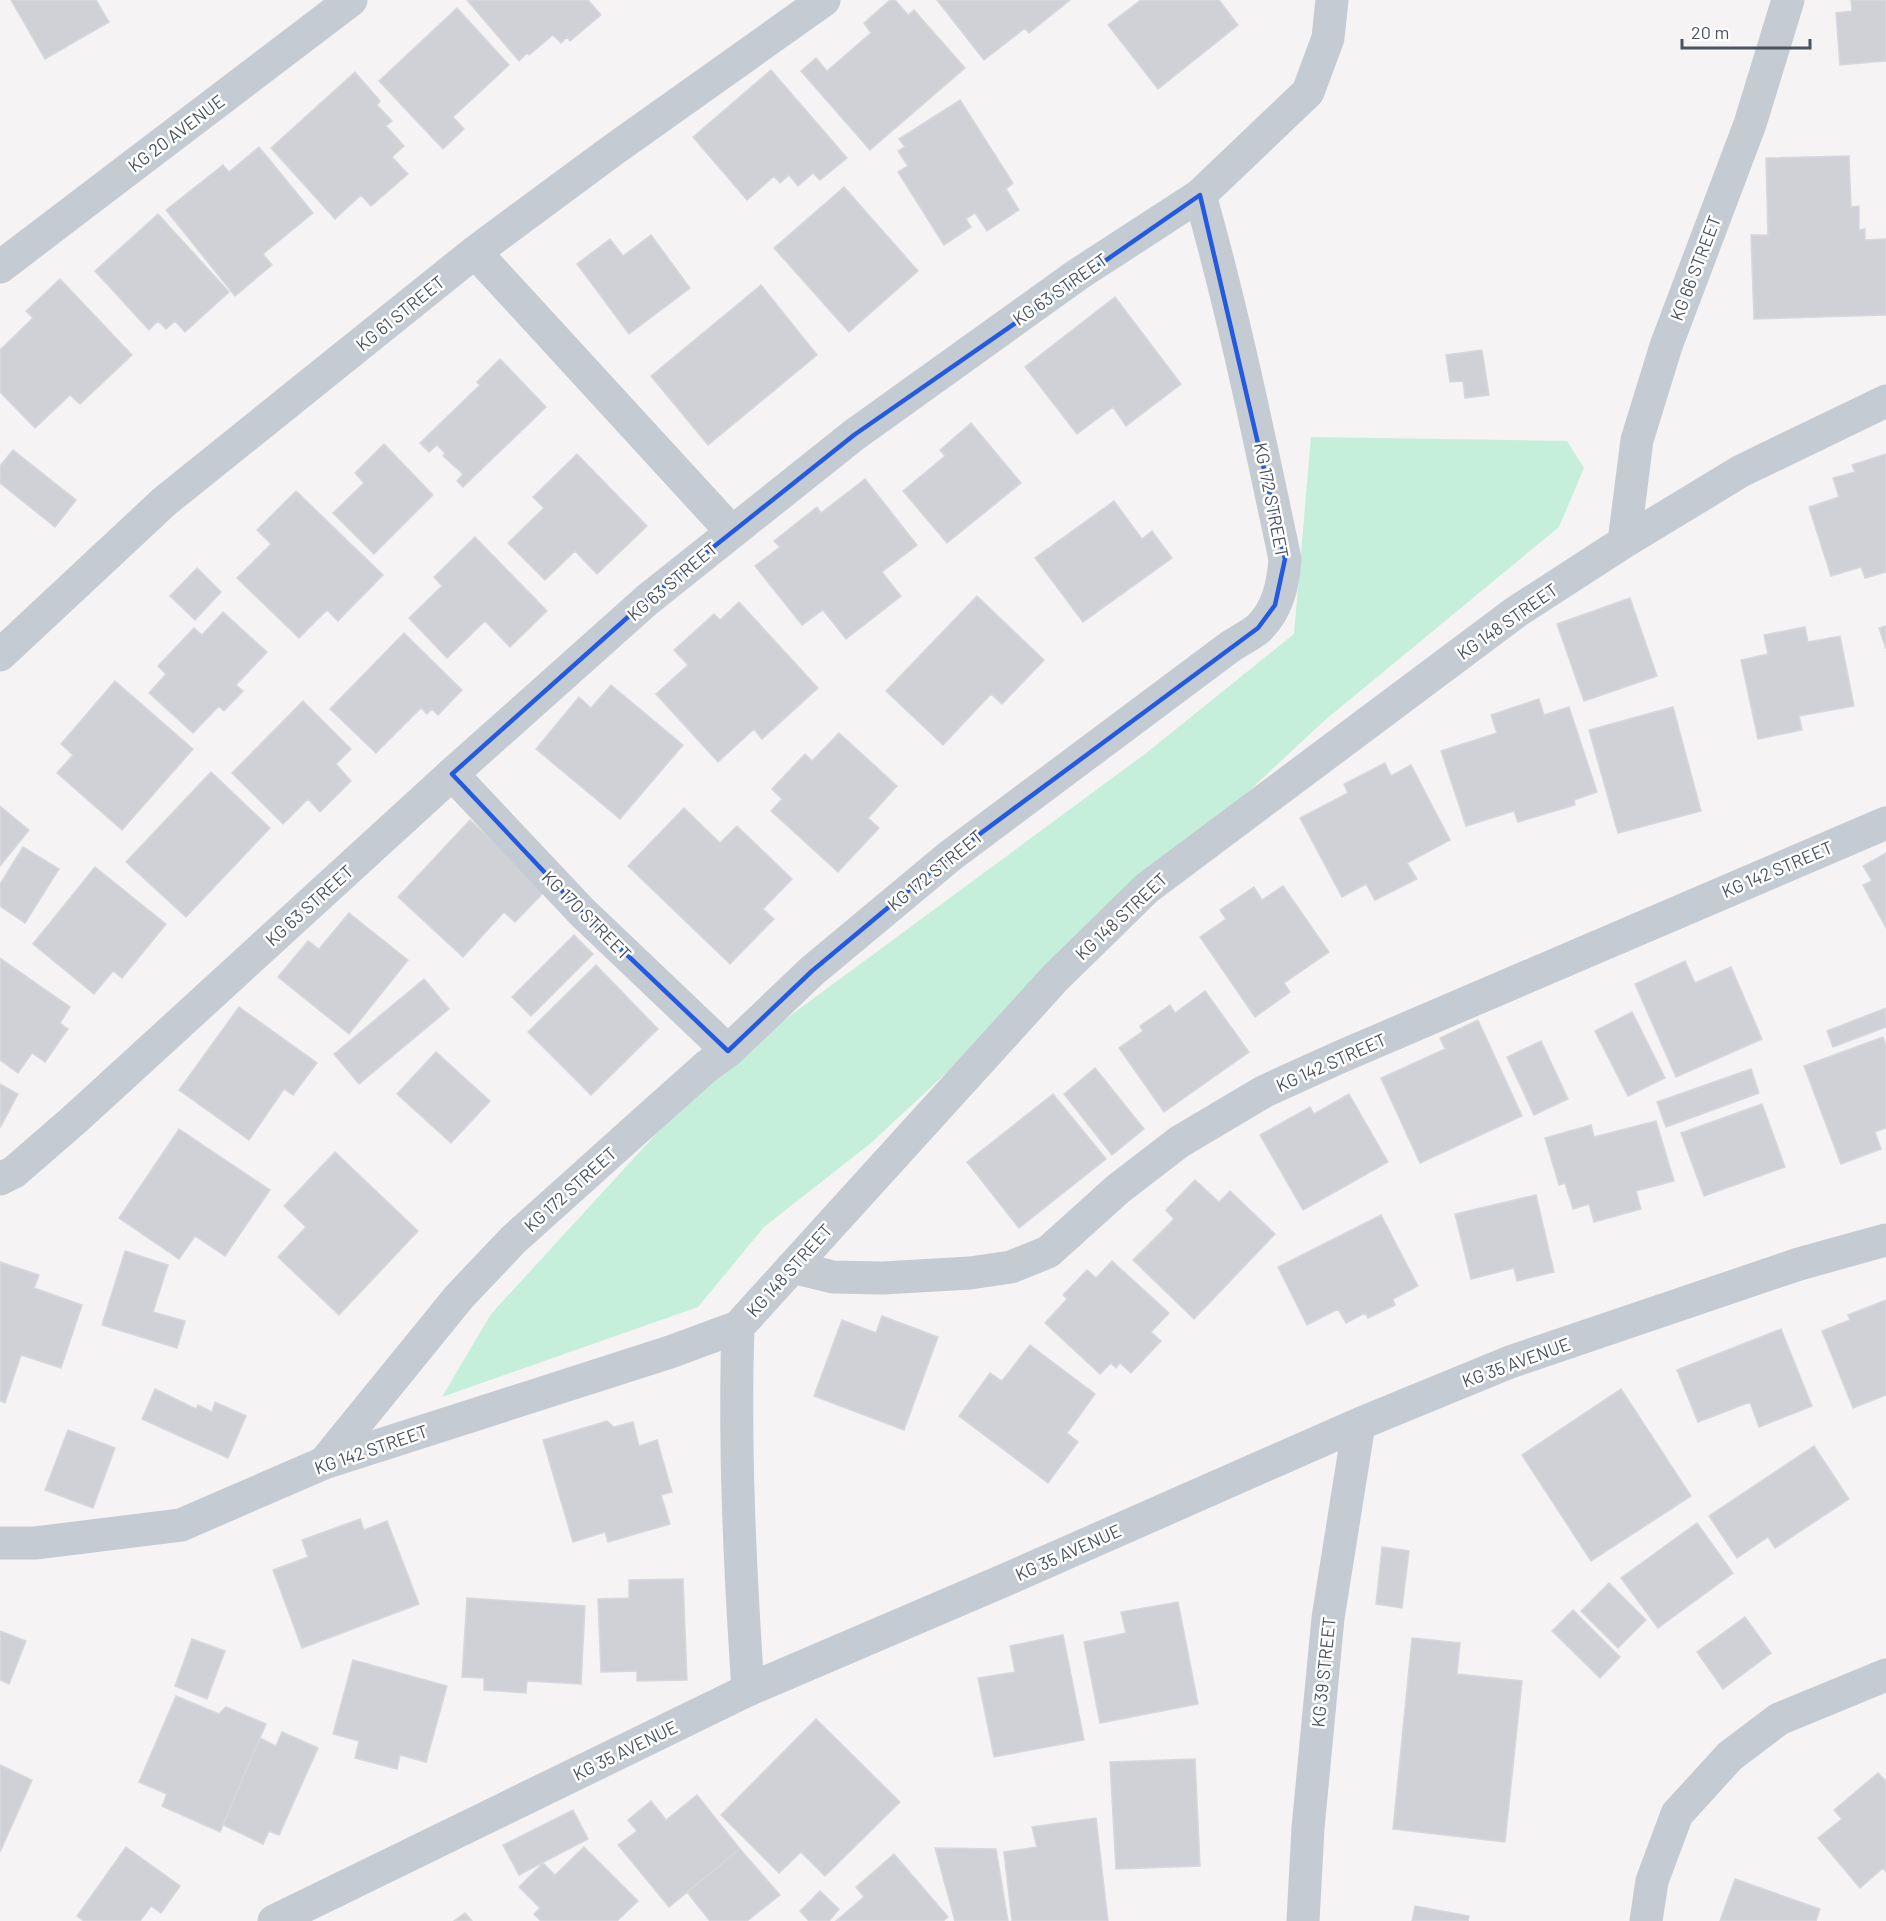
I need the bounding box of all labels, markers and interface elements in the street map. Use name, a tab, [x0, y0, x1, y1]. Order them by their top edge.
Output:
scale bar	[1682, 12, 1810, 50]
text: 20 m	[1691, 21, 1729, 43]
street label: KG 20 AVENUE	[124, 90, 228, 176]
street label: KG 66 STREET	[1665, 212, 1725, 324]
street label: KG 63 STREET	[1008, 248, 1112, 330]
street label: KG 61 STREET	[351, 271, 449, 355]
street label: KG 172 STREET	[1250, 441, 1294, 559]
street label: KG 63 STREET	[622, 537, 722, 625]
street label: KG 148 STREET	[1452, 578, 1562, 664]
street label: KG 172 STREET	[883, 825, 987, 915]
street label: KG 142 STREET	[1718, 836, 1836, 902]
street label: KG 63 STREET	[260, 860, 358, 950]
street label: KG 170 STREET	[538, 866, 636, 964]
street label: KG 148 STREET	[1070, 868, 1172, 964]
street label: KG 142 STREET	[1272, 1028, 1390, 1096]
street label: KG 172 STREET	[519, 1142, 621, 1236]
street label: KG 148 STREET	[741, 1219, 837, 1321]
street label: KG 35 AVENUE	[1459, 1332, 1573, 1392]
street label: KG 142 STREET	[311, 1419, 431, 1479]
street label: KG 35 AVENUE	[1012, 1519, 1124, 1585]
street label: KG 39 STREET	[1306, 1616, 1340, 1728]
street label: KG 35 AVENUE	[569, 1715, 681, 1785]

